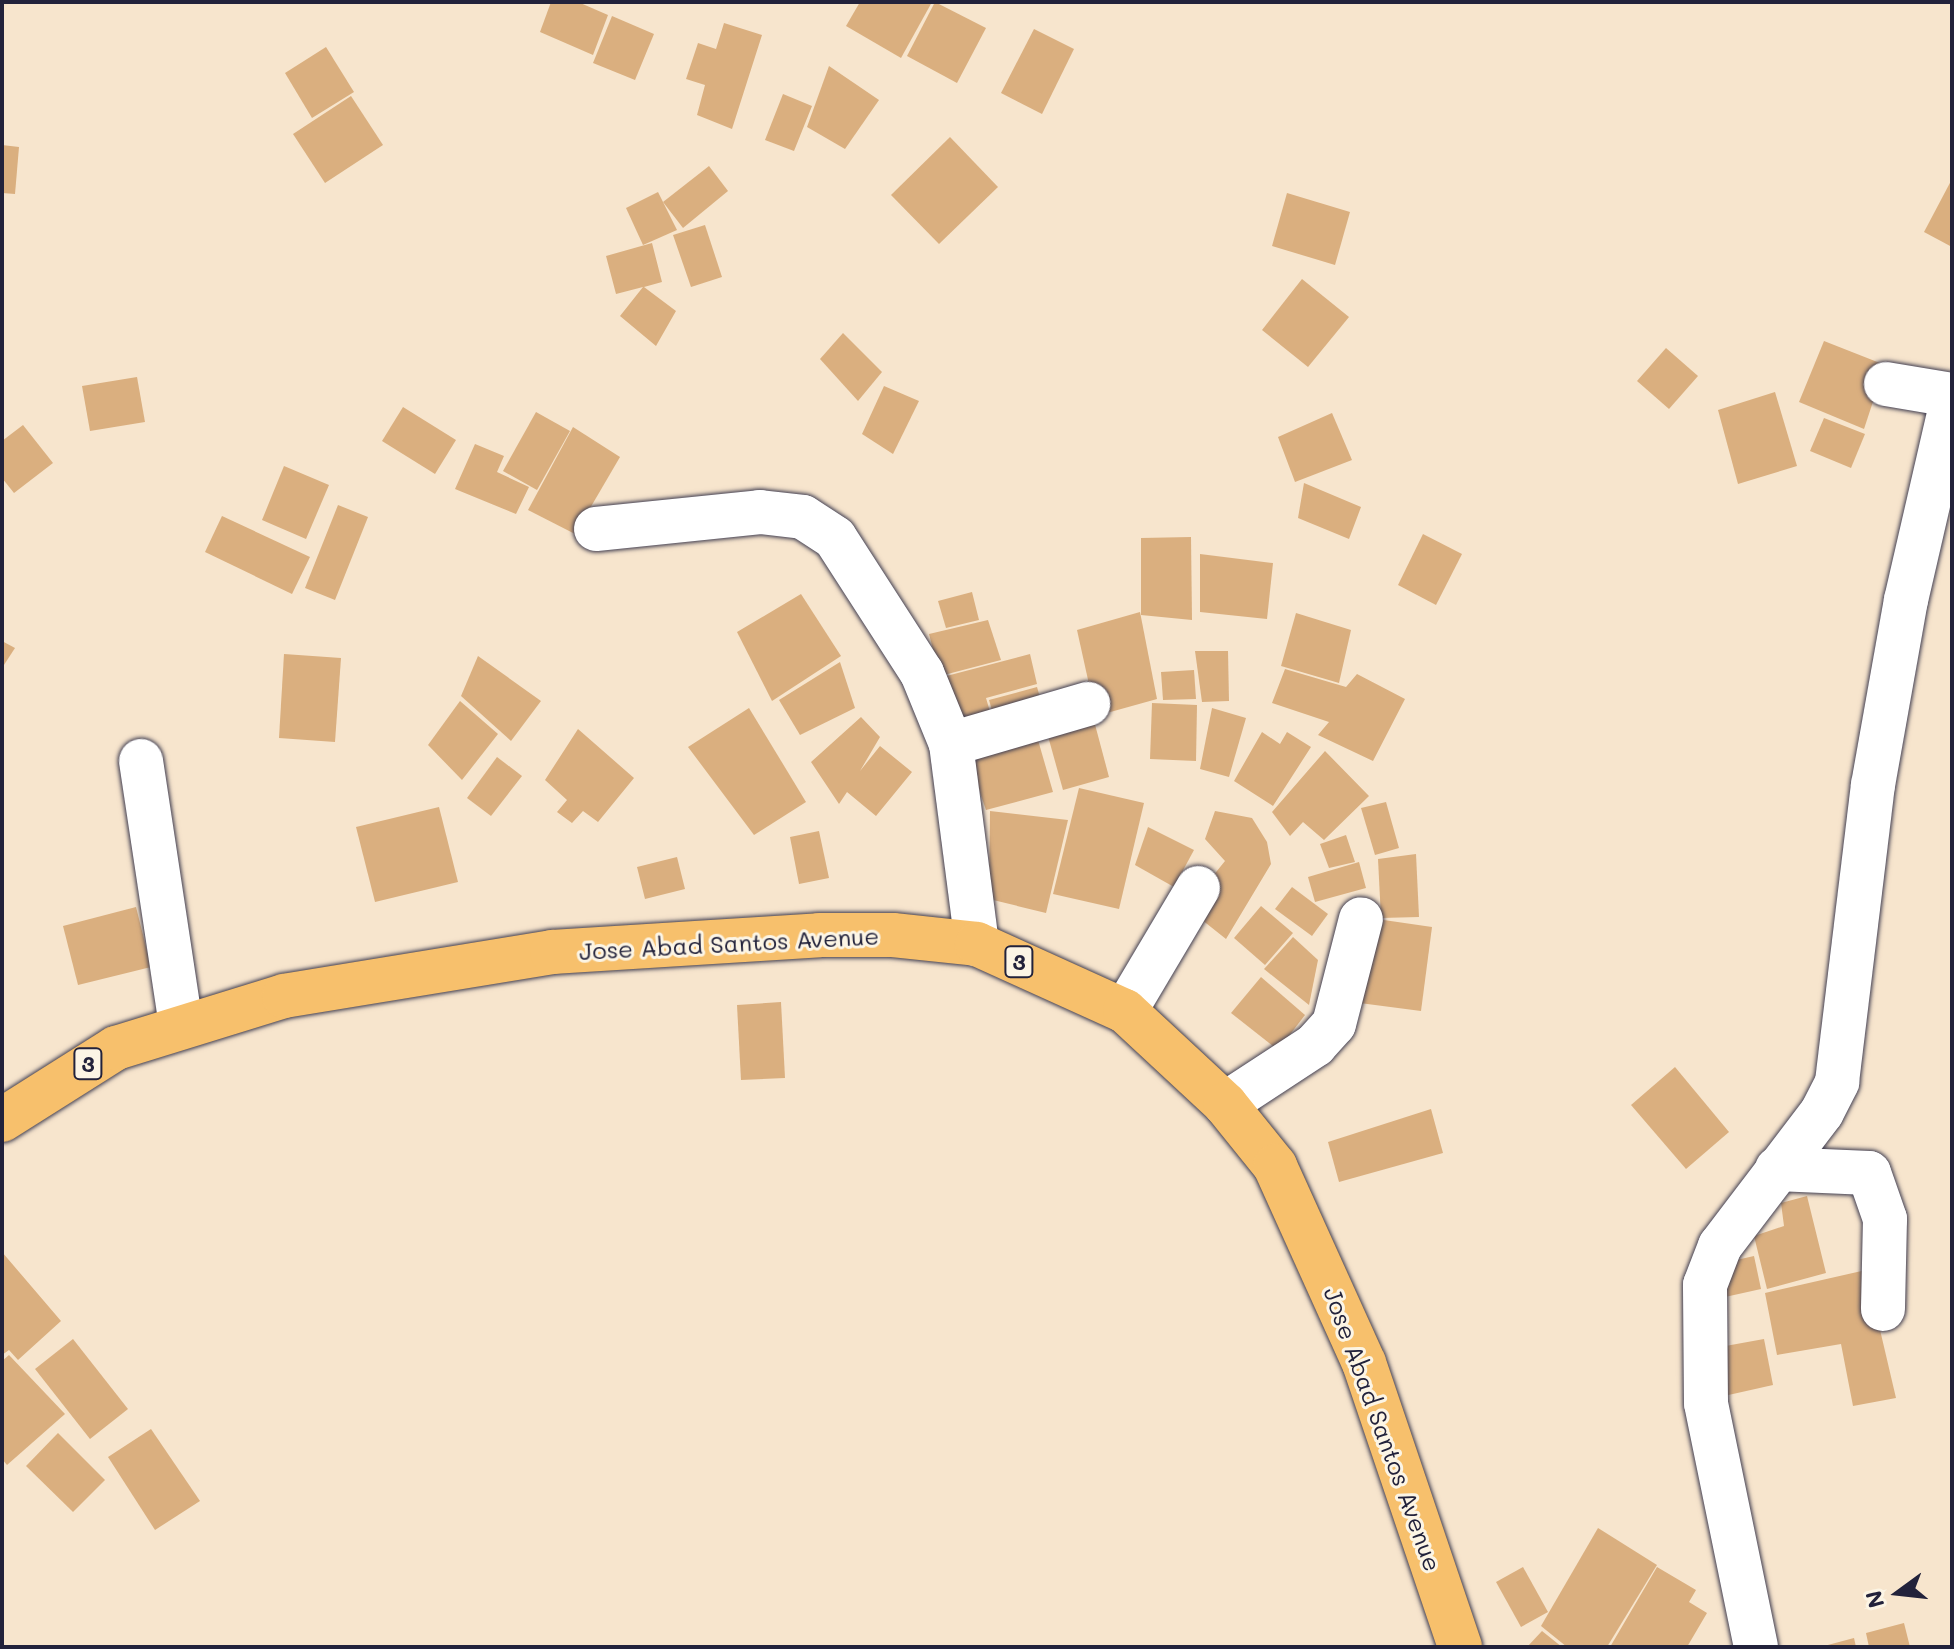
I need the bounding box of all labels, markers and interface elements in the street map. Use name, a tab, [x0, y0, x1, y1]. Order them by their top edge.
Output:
street label: Jose Abad Santos Avenue	[578, 921, 880, 965]
road number: 3	[1003, 944, 1035, 980]
road number: 3	[72, 1046, 104, 1082]
street label: Jose Abad Santos Avenue	[1318, 1283, 1448, 1575]
north arrow	[1858, 1553, 1938, 1633]
text: N	[1858, 1588, 1891, 1611]

